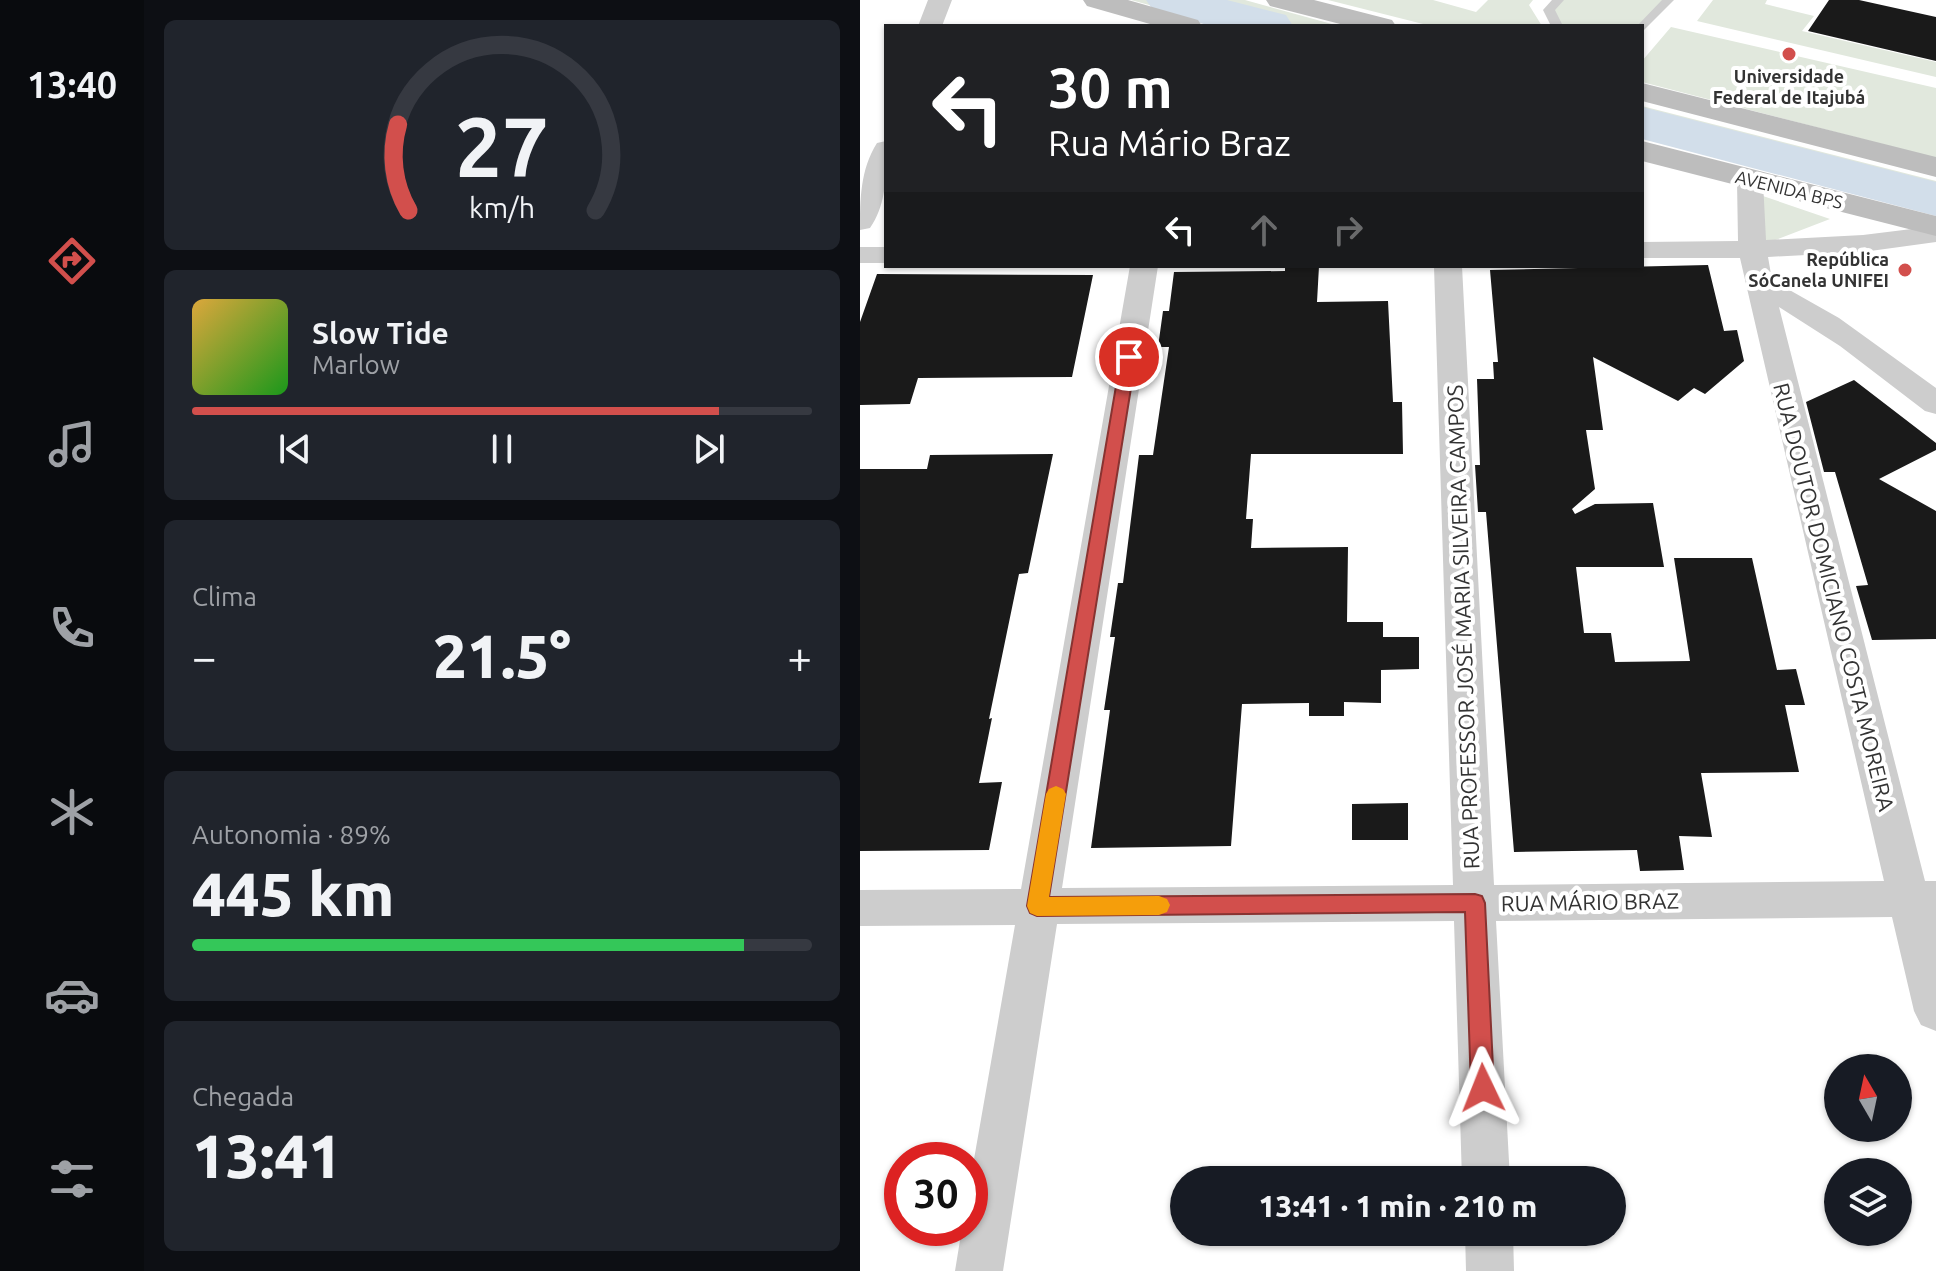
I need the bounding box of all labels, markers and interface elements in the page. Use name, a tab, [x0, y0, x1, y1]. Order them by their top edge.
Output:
marker: Universidade Federal de Itajubá	[1780, 45, 1798, 63]
icon: left	[916, 56, 1020, 160]
text: 30 m	[1048, 56, 1173, 119]
text: 13:40	[27, 64, 117, 105]
place label: Universidade Federal de Itajubá	[1713, 66, 1865, 107]
text: 27	[455, 99, 549, 193]
text: Rua Mário Braz	[1048, 122, 1291, 163]
street label: AVENIDA BPS	[1734, 166, 1845, 212]
text: km/h	[469, 191, 535, 223]
icon: left	[1158, 208, 1202, 252]
icon: ahead	[1242, 208, 1286, 252]
icon: right	[1326, 208, 1370, 252]
icon: directions	[44, 233, 100, 289]
place label: República SóCanela UNIFEI	[1748, 249, 1889, 290]
marker: República SóCanela UNIFEI	[1896, 261, 1914, 279]
text: Slow Tide	[312, 316, 449, 350]
pin	[1095, 323, 1163, 391]
icon: arrive	[1107, 335, 1151, 379]
text: Marlow	[312, 350, 400, 379]
street label: RUA DOUTOR DOMICIANO COSTA MOREIRA	[1769, 380, 1900, 814]
street label: RUA PROFESSOR JOSÉ MARIA SILVEIRA CAMPOS	[1441, 384, 1483, 870]
icon: music	[44, 416, 100, 472]
icon: previous	[273, 427, 317, 471]
icon: pause	[480, 427, 524, 471]
icon: next	[687, 427, 731, 471]
text: Clima	[192, 582, 257, 611]
icon: phone	[44, 600, 100, 656]
text: 21.5°	[433, 622, 571, 689]
text: −	[192, 632, 217, 681]
text: +	[787, 632, 812, 681]
icon: climate	[44, 784, 100, 840]
text: Autonomia · 89%	[192, 820, 391, 849]
text: 445 km	[192, 860, 394, 927]
street label: RUA MÁRIO BRAZ	[1501, 886, 1679, 916]
icon: car	[44, 967, 100, 1023]
position arrow	[1441, 1046, 1525, 1130]
north arrow	[1824, 1054, 1912, 1142]
map controls	[1824, 1054, 1912, 1246]
text: Chegada	[192, 1082, 294, 1111]
text: 13:41	[192, 1122, 342, 1189]
speed limit sign: 30	[884, 1142, 988, 1246]
icon: filters	[44, 1151, 100, 1207]
button: layers	[1824, 1158, 1912, 1246]
text: 13:41 · 1 min · 210 m	[1259, 1189, 1537, 1223]

